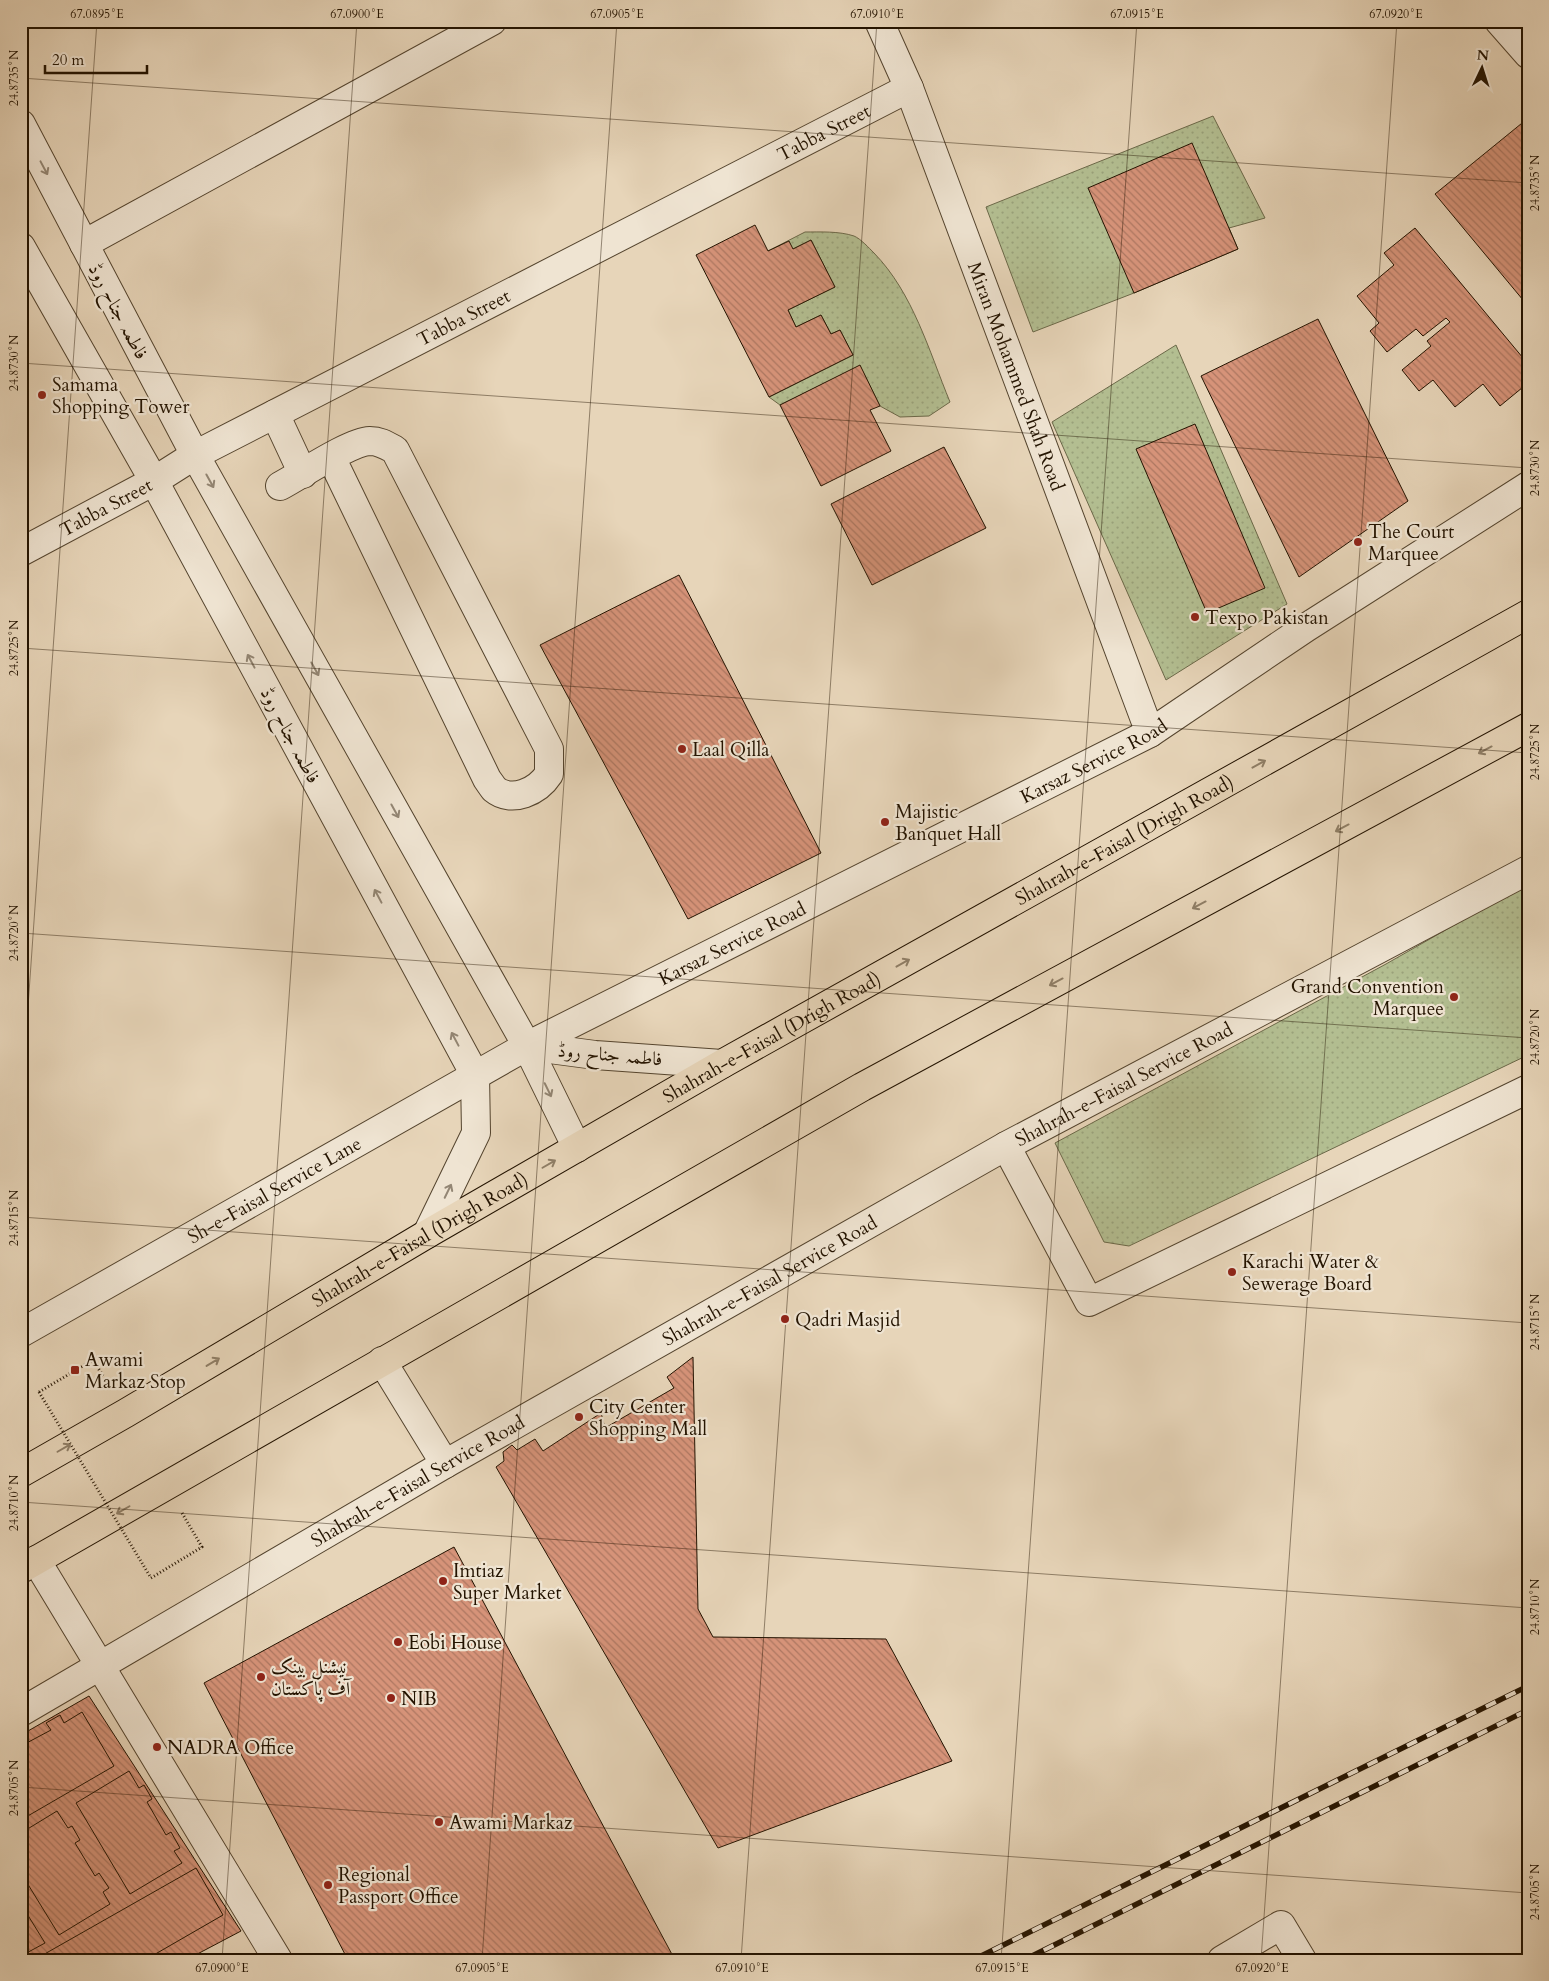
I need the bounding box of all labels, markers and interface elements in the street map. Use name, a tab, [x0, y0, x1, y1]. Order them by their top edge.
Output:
text: 67.0895°E	[70, 6, 124, 22]
text: 67.0900°E	[330, 6, 384, 22]
text: 67.0905°E	[590, 6, 644, 22]
text: 67.0910°E	[850, 6, 904, 22]
text: 67.0915°E	[1110, 6, 1164, 22]
text: 67.0920°E	[1369, 6, 1423, 22]
scale bar	[45, 42, 148, 74]
north arrow	[1456, 42, 1506, 92]
text: N	[1476, 46, 1490, 65]
text: 24.8735°N	[6, 49, 22, 106]
text: 20 m	[52, 50, 84, 70]
street label: Tabba Street	[773, 98, 875, 168]
text: 24.8735°N	[1527, 154, 1543, 211]
one-way arrow	[39, 160, 49, 175]
street label: Miran Mohammed Shah Road	[961, 258, 1070, 495]
street label: فاطمہ جناح روڈ	[78, 259, 154, 366]
street label: Tabba Street	[413, 283, 515, 353]
text: 24.8730°N	[6, 334, 22, 391]
place label: Samama Shopping Tower	[52, 372, 189, 420]
marker: Samama Shopping Tower	[36, 389, 48, 401]
text: 24.8730°N	[1527, 439, 1543, 496]
street label: Tabba Street	[55, 472, 157, 543]
one-way arrow	[205, 474, 215, 489]
place label: The Court Marquee	[1368, 519, 1454, 567]
marker: The Court Marquee	[1352, 536, 1364, 548]
place label: Texpo Pakistan	[1205, 605, 1329, 631]
marker: Texpo Pakistan	[1189, 611, 1201, 623]
text: 24.8725°N	[6, 619, 22, 676]
one-way arrow	[246, 654, 255, 669]
one-way arrow	[310, 661, 320, 676]
street label: فاطمہ جناح روڈ	[250, 683, 326, 790]
street label: Karsaz Service Road	[1016, 713, 1173, 810]
text: 24.8725°N	[1527, 723, 1543, 780]
place label: Laal Qilla	[692, 737, 769, 763]
marker: Laal Qilla	[676, 743, 688, 755]
one-way arrow	[1478, 746, 1493, 755]
one-way arrow	[1251, 759, 1266, 769]
street label: Shahrah-e-Faisal (Drigh Road)	[1011, 769, 1238, 912]
place label: Majistic Banquet Hall	[895, 799, 1001, 847]
one-way arrow	[390, 803, 400, 817]
marker: Majistic Banquet Hall	[879, 816, 891, 828]
one-way arrow	[1335, 823, 1350, 833]
one-way arrow	[373, 889, 383, 904]
street label: Karsaz Service Road	[654, 896, 810, 992]
one-way arrow	[1192, 901, 1207, 910]
text: 24.8720°N	[6, 904, 22, 961]
one-way arrow	[896, 958, 911, 968]
street label: Shahrah-e-Faisal (Drigh Road)	[658, 966, 886, 1110]
place label: Grand Convention Marquee	[1291, 974, 1444, 1022]
one-way arrow	[1049, 978, 1064, 987]
marker: Grand Convention Marquee	[1448, 991, 1460, 1003]
text: 24.8720°N	[1527, 1008, 1543, 1065]
street label: Shahrah-e-Faisal Service Road	[1010, 1016, 1237, 1153]
one-way arrow	[450, 1032, 460, 1047]
street label: فاطمہ جناح روڈ	[556, 1037, 663, 1077]
one-way arrow	[543, 1082, 553, 1097]
street label: Sh-e-Faisal Service Lane	[183, 1131, 366, 1250]
one-way arrow	[541, 1159, 556, 1169]
street label: Shahrah-e-Faisal (Drigh Road)	[307, 1167, 533, 1314]
one-way arrow	[443, 1183, 453, 1198]
text: 24.8715°N	[6, 1189, 22, 1246]
street label: Shahrah-e-Faisal Service Road	[658, 1210, 882, 1352]
place label: Karachi Water & Sewerage Board	[1242, 1249, 1379, 1297]
marker: Karachi Water & Sewerage Board	[1226, 1266, 1238, 1278]
text: 24.8715°N	[1527, 1293, 1543, 1350]
place label: Qadri Masjid	[795, 1307, 900, 1333]
marker: Qadri Masjid	[779, 1313, 791, 1325]
place label: Awami Markaz Stop	[85, 1347, 186, 1395]
one-way arrow	[205, 1356, 219, 1366]
marker: Awami Markaz Stop	[69, 1364, 81, 1376]
place label: City Center Shopping Mall	[589, 1394, 707, 1442]
street label: Shahrah-e-Faisal Service Road	[306, 1410, 530, 1554]
marker: City Center Shopping Mall	[573, 1411, 585, 1423]
one-way arrow	[56, 1443, 70, 1453]
text: 24.8710°N	[6, 1474, 22, 1531]
one-way arrow	[116, 1505, 130, 1515]
place label: Imtiaz Super Market	[453, 1558, 562, 1606]
marker: Imtiaz Super Market	[437, 1575, 449, 1587]
text: 24.8710°N	[1527, 1578, 1543, 1635]
place label: Eobi House	[408, 1630, 502, 1656]
marker: Eobi House	[392, 1636, 404, 1648]
place label: نیشنل بینک آف پاکستان	[271, 1654, 352, 1702]
marker: نیشنل بینک آف پاکستان	[255, 1671, 267, 1683]
place label: NIB	[401, 1686, 437, 1712]
marker: NIB	[385, 1692, 397, 1704]
place label: NADRA Office	[167, 1735, 294, 1761]
marker: NADRA Office	[151, 1741, 163, 1753]
text: 24.8705°N	[6, 1759, 22, 1816]
place label: Awami Markaz	[449, 1810, 573, 1836]
marker: Awami Markaz	[433, 1816, 445, 1828]
place label: Regional Passport Office	[338, 1862, 459, 1910]
text: 24.8705°N	[1527, 1863, 1543, 1920]
marker: Regional Passport Office	[322, 1879, 334, 1891]
text: 67.0900°E	[195, 1960, 249, 1976]
text: 67.0905°E	[455, 1960, 509, 1976]
text: 67.0910°E	[715, 1960, 769, 1976]
text: 67.0915°E	[975, 1960, 1029, 1976]
text: 67.0920°E	[1235, 1960, 1289, 1976]

